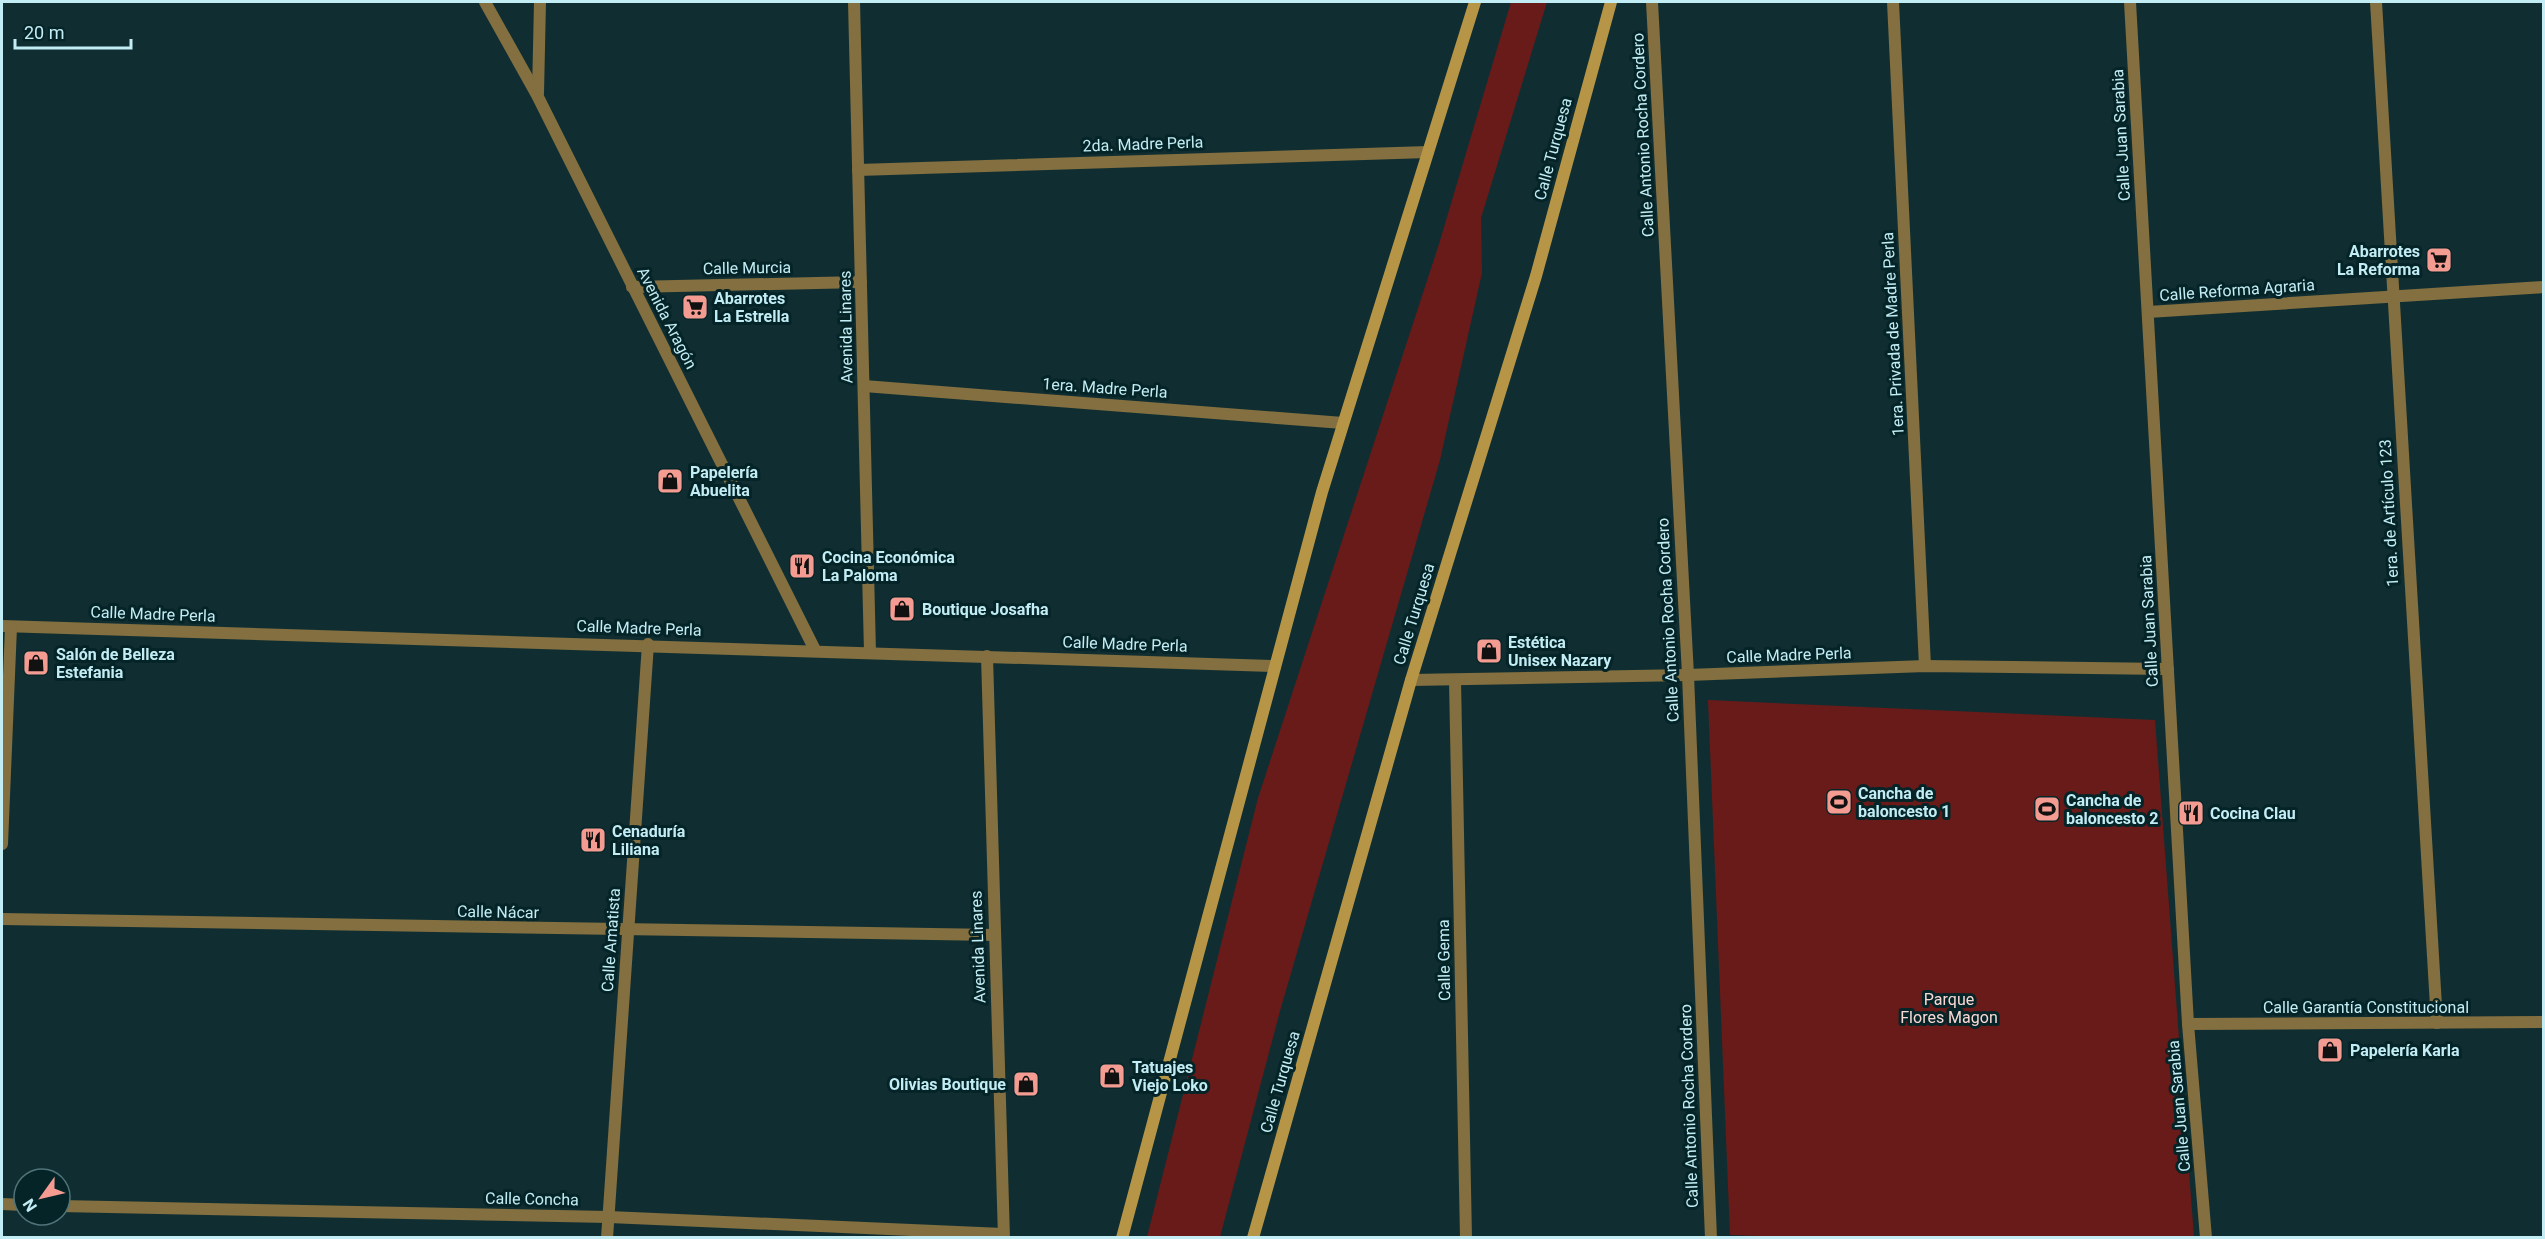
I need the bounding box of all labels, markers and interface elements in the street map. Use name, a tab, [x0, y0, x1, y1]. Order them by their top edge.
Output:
scale bar	[15, 12, 130, 50]
text: 20 m	[24, 22, 64, 43]
street label: Calle Antonio Rocha Cordero	[1628, 33, 1658, 237]
street label: Calle Juan Sarabia	[2108, 69, 2134, 201]
street label: Calle Turquesa	[1530, 96, 1576, 202]
street label: 2da. Madre Perla	[1082, 132, 1204, 156]
street label: 1era. Privada de Madre Perla	[1878, 231, 1908, 437]
place label: Abarrotes La Reforma	[2337, 242, 2420, 279]
supermarket icon: Abarrotes La Reforma	[2424, 245, 2454, 275]
street label: Calle Murcia	[703, 258, 791, 278]
street label: Avenida Aragón	[633, 264, 701, 372]
street label: Avenida Linares	[836, 271, 856, 383]
street label: Calle Reforma Agraria	[2159, 275, 2315, 305]
place label: Abarrotes La Estrella	[714, 289, 790, 326]
supermarket icon: Abarrotes La Estrella	[680, 292, 710, 322]
street label: 1era. Madre Perla	[1042, 374, 1168, 402]
street label: 1era. de Artículo 123	[2376, 439, 2402, 587]
place label: Papelería Abuelita	[690, 463, 759, 500]
shop icon: Papelería Abuelita	[655, 466, 685, 496]
street label: Calle Antonio Rocha Cordero	[1653, 518, 1683, 722]
place label: Cocina Económica La Paloma	[822, 548, 955, 585]
restaurant icon: Cocina Económica La Paloma	[787, 551, 817, 581]
street label: Calle Juan Sarabia	[2136, 555, 2162, 687]
street label: Calle Turquesa	[1390, 561, 1438, 667]
shop icon: Boutique Josafha	[887, 594, 917, 624]
place label: Boutique Josafha	[922, 600, 1049, 619]
street label: Calle Madre Perla	[90, 602, 216, 626]
street label: Calle Madre Perla	[576, 616, 702, 640]
street label: Calle Madre Perla	[1062, 632, 1188, 656]
place label: Estética Unisex Nazary	[1508, 633, 1612, 670]
shop icon: Estética Unisex Nazary	[1474, 636, 1504, 666]
street label: Calle Madre Perla	[1726, 643, 1852, 667]
place label: Salón de Belleza Estefania	[56, 645, 175, 682]
shop icon: Salón de Belleza Estefania	[21, 648, 51, 678]
place label: Cancha de baloncesto 1	[1858, 784, 1950, 821]
sports icon: Cancha de baloncesto 1	[1824, 787, 1854, 817]
place label: Cancha de baloncesto 2	[2066, 791, 2158, 828]
sports icon: Cancha de baloncesto 2	[2032, 794, 2062, 824]
restaurant icon: Cocina Clau	[2176, 798, 2206, 828]
place label: Cocina Clau	[2210, 804, 2296, 823]
place label: Cenaduría Liliana	[612, 822, 686, 859]
restaurant icon: Cenaduría Liliana	[578, 825, 608, 855]
street label: Calle Amatista	[598, 888, 624, 992]
street label: Avenida Linares	[967, 890, 989, 1004]
street label: Calle Nácar	[457, 902, 540, 922]
street label: Calle Gema	[1434, 919, 1454, 1001]
park label: Parque Flores Magon	[1900, 990, 1998, 1027]
street label: Calle Garantía Constitucional	[2263, 998, 2469, 1017]
street label: Calle Antonio Rocha Cordero	[1676, 1004, 1702, 1208]
street label: Calle Turquesa	[1256, 1029, 1304, 1135]
shop icon: Papelería Karla	[2315, 1035, 2345, 1065]
street label: Calle Juan Sarabia	[2164, 1039, 2194, 1173]
place label: Papelería Karla	[2350, 1041, 2460, 1060]
place label: Tatuajes Viejo Loko	[1132, 1058, 1208, 1095]
shop icon: Tatuajes Viejo Loko	[1097, 1061, 1127, 1091]
shop icon: Olivias Boutique	[1011, 1069, 1041, 1099]
place label: Olivias Boutique	[889, 1075, 1006, 1094]
north arrow	[12, 1167, 72, 1227]
street label: Calle Concha	[485, 1189, 579, 1209]
text: N	[19, 1195, 41, 1215]

